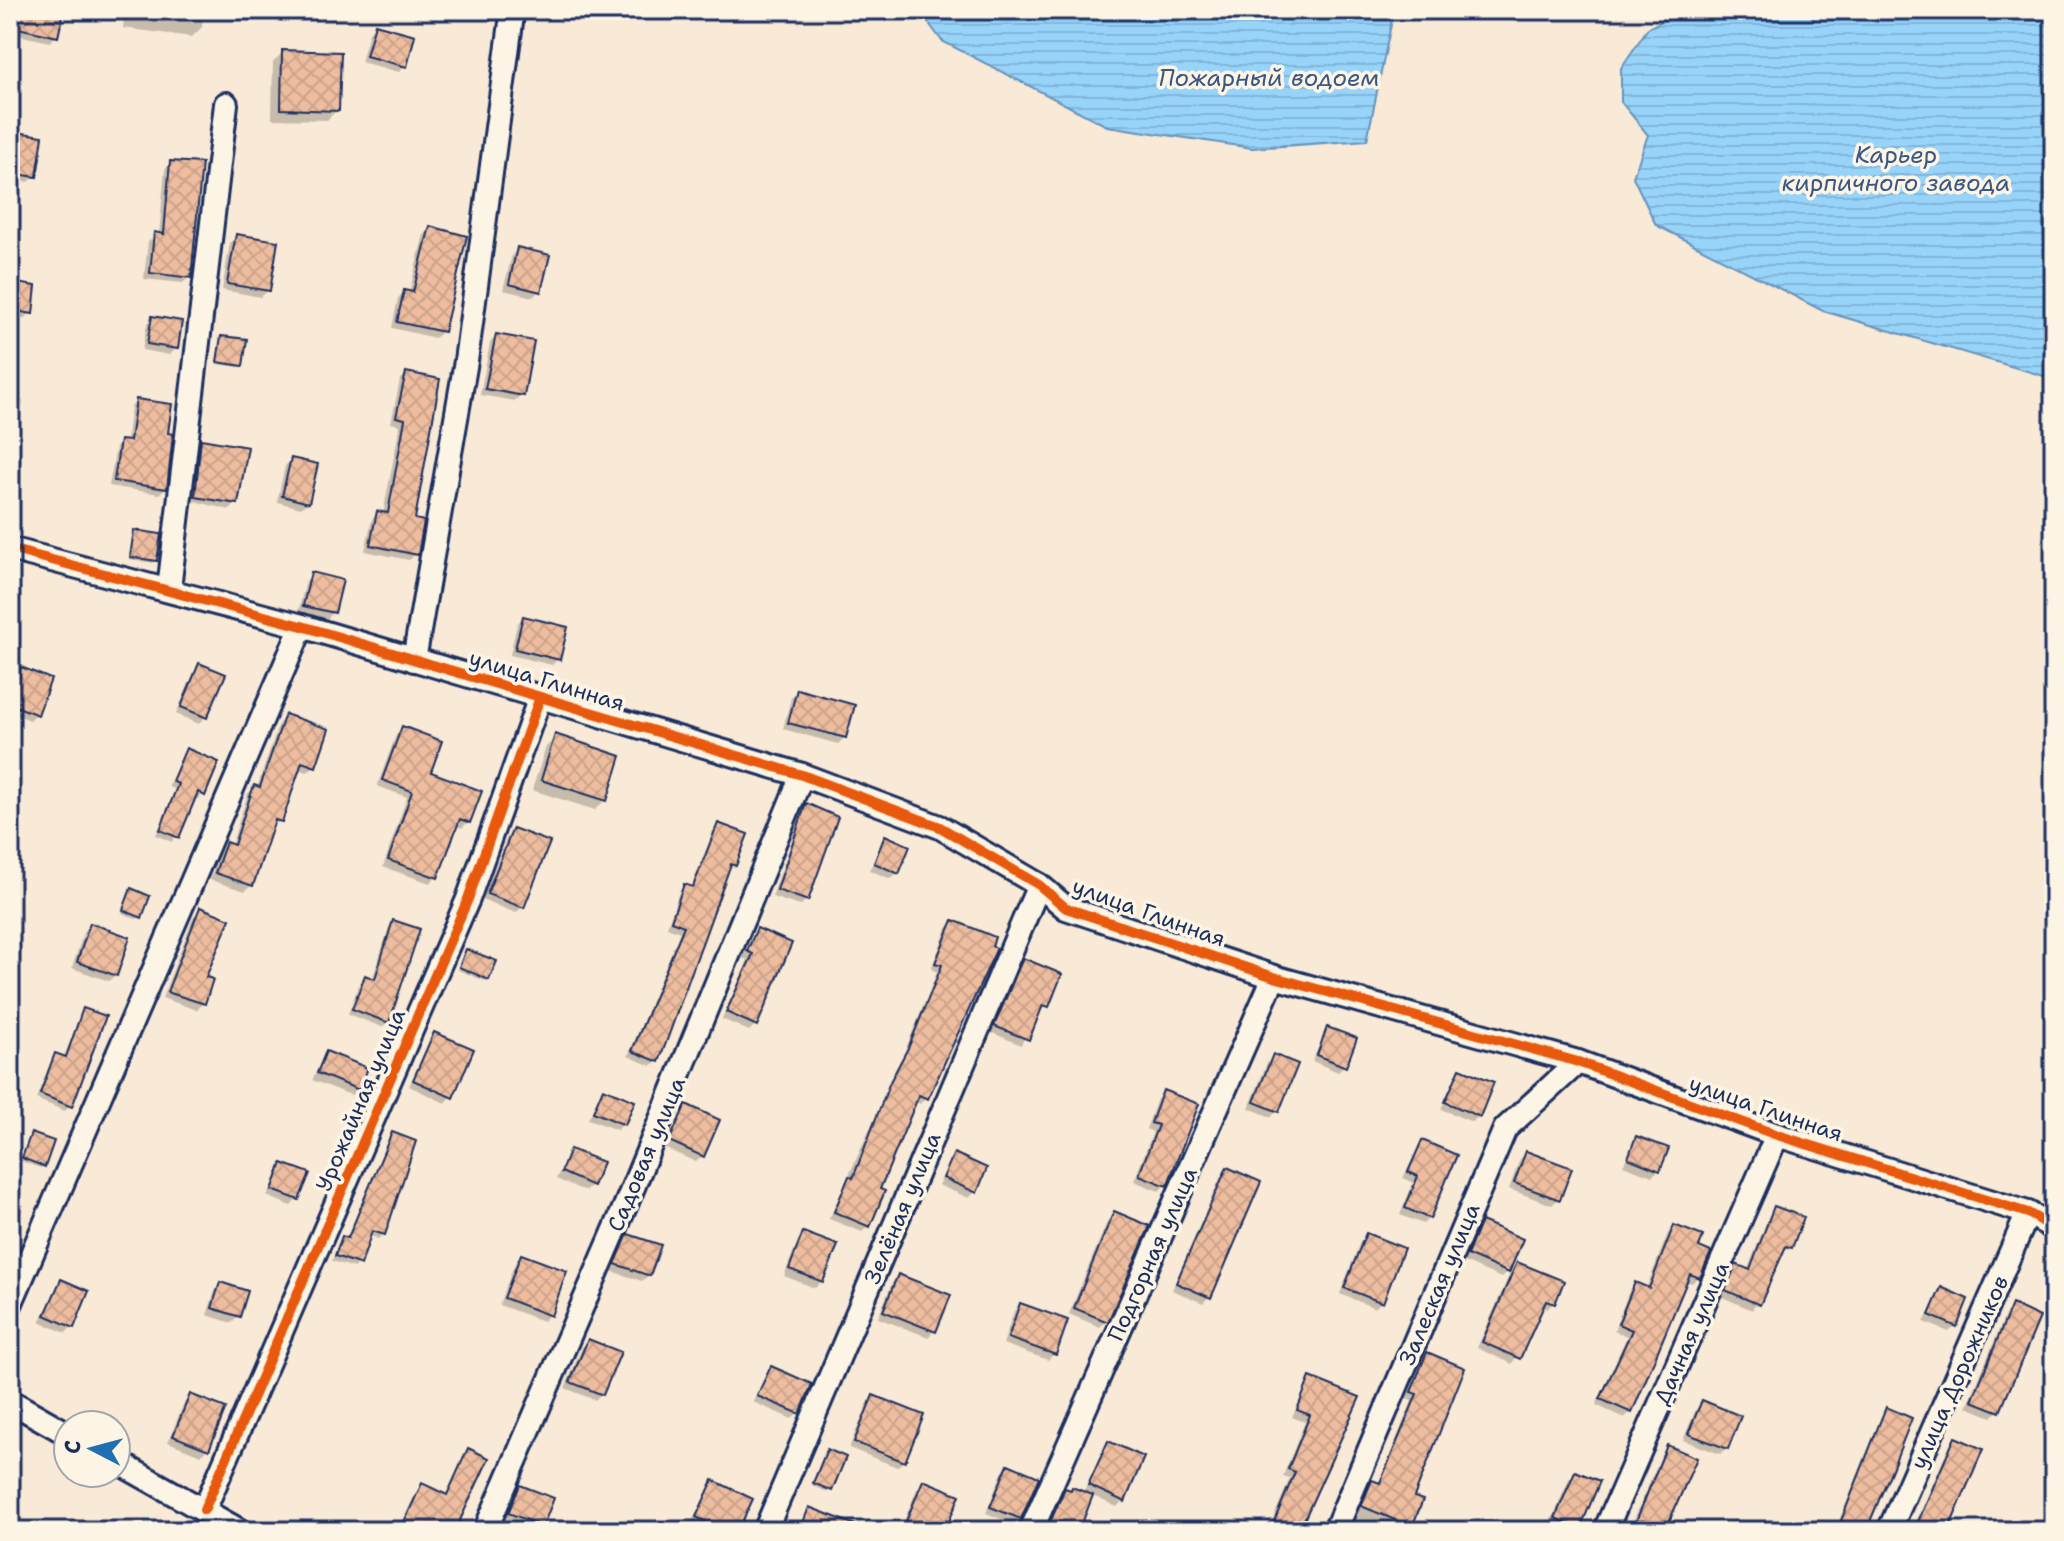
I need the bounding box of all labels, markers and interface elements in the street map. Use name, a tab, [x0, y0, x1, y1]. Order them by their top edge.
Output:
water label: Пожарный водоем	[1159, 62, 1379, 94]
water label: Карьер кирпичного завода	[1782, 139, 2010, 199]
street label: улица Глинная	[466, 643, 628, 718]
street label: улица Глинная	[1068, 871, 1229, 954]
street label: Урожайная улица	[309, 1004, 412, 1196]
street label: улица Глинная	[1685, 1069, 1847, 1148]
street label: Садовая улица	[601, 1072, 692, 1236]
street label: Зелёная улица	[857, 1127, 948, 1289]
street label: Подгорная улица	[1101, 1162, 1204, 1346]
street label: Залеская улица	[1392, 1199, 1487, 1370]
street label: Дачная улица	[1647, 1257, 1736, 1409]
street label: улица Дорожников	[1904, 1271, 2015, 1473]
north arrow	[52, 1409, 132, 1489]
text: С	[57, 1439, 88, 1455]

